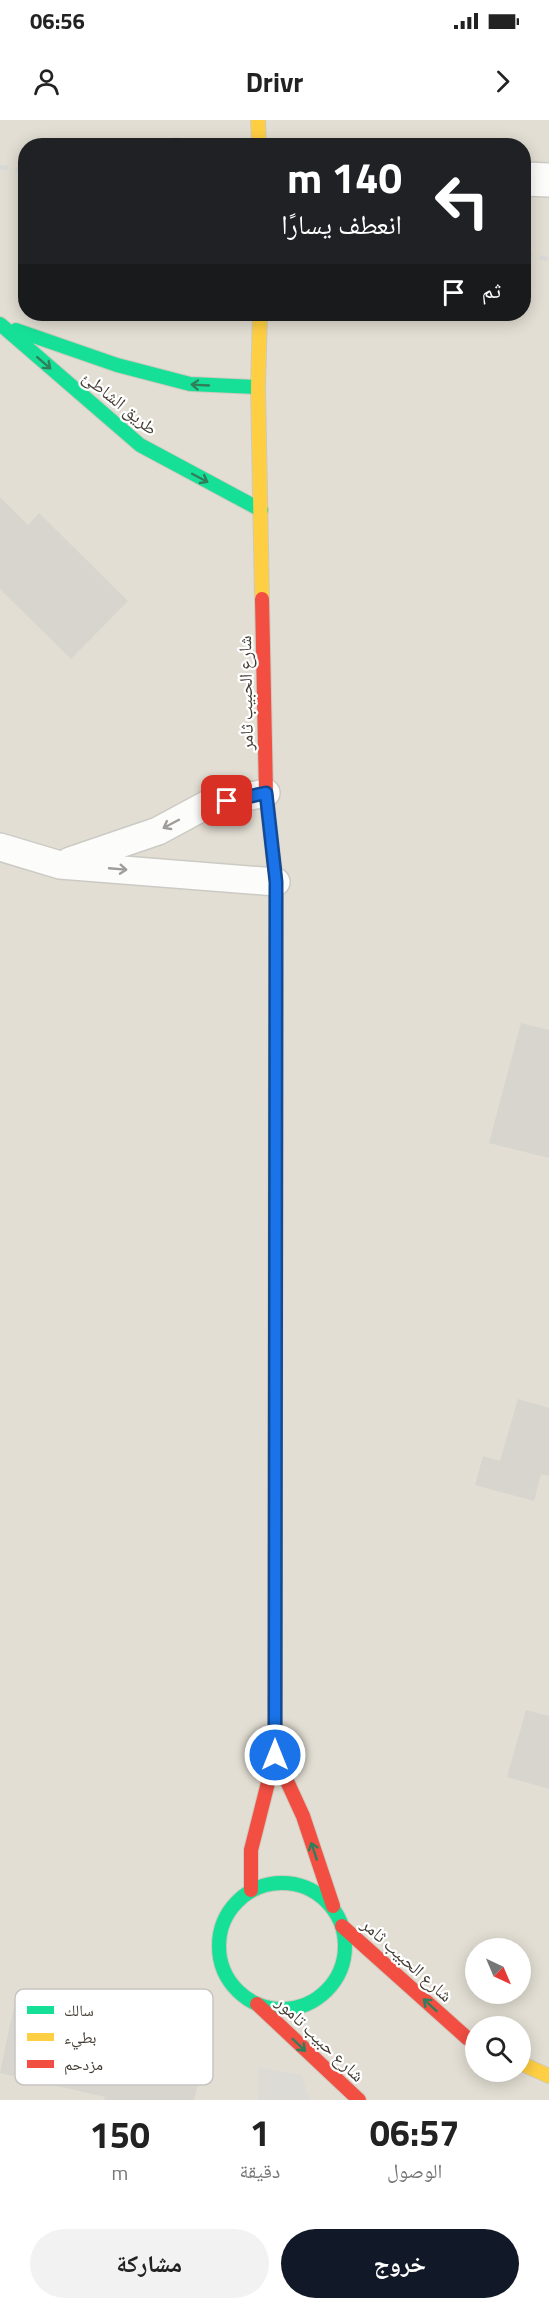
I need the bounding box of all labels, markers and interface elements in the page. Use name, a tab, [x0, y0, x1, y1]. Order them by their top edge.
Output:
text: 06:56	[30, 4, 85, 38]
text: Drivr	[246, 61, 303, 102]
icon: person	[30, 65, 63, 98]
icon: forward	[486, 65, 519, 98]
text: 140 m	[287, 145, 402, 209]
icon: left	[423, 162, 501, 240]
text: انعطف يسارًا	[281, 203, 402, 244]
text: ثم	[482, 273, 501, 307]
icon: arrive	[437, 276, 470, 309]
one-way arrow	[36, 356, 52, 369]
street label: طريق الشاطئ	[77, 364, 164, 441]
one-way arrow	[190, 379, 210, 390]
one-way arrow	[191, 473, 209, 484]
street label: شارع الحبيب ثامر	[231, 635, 260, 752]
pin	[201, 775, 252, 826]
icon: arrive	[210, 784, 243, 817]
one-way arrow	[163, 819, 181, 830]
one-way arrow	[108, 864, 128, 875]
position arrow	[243, 1723, 307, 1787]
one-way arrow	[308, 1842, 319, 1861]
street label: شارع الحبيب ثامر	[355, 1910, 459, 2008]
north arrow	[465, 1938, 531, 2004]
map controls	[465, 1938, 531, 2082]
legend	[15, 1989, 213, 2085]
street label: شارع حبيب تامور	[269, 1989, 371, 2088]
text: سالك	[64, 1998, 94, 2022]
one-way arrow	[423, 1998, 438, 2012]
button: search	[465, 2016, 531, 2082]
text: بطيء	[64, 2025, 96, 2050]
one-way arrow	[292, 2037, 307, 2052]
text: مزدحم	[64, 2052, 103, 2076]
text: 1	[250, 2105, 270, 2160]
text: 06:57	[370, 2105, 460, 2160]
text: 150	[90, 2107, 150, 2162]
text: دقيقة	[240, 2155, 280, 2186]
text: الوصول	[387, 2155, 442, 2186]
text: m	[111, 2157, 128, 2188]
button: مشاركة	[30, 2229, 269, 2298]
button: خروج	[281, 2229, 519, 2298]

